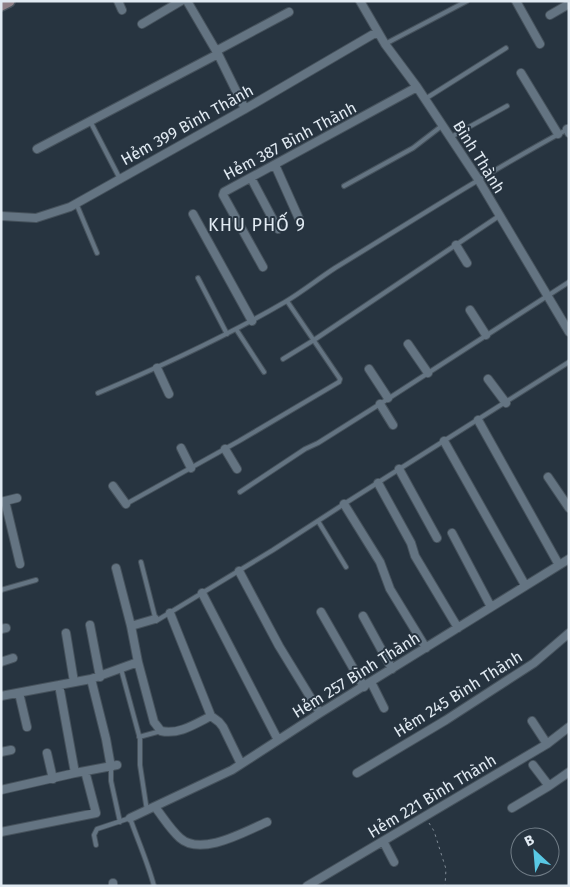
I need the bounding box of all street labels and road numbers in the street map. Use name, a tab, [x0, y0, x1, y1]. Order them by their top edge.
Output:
street label: Hẻm 399 Bình Thành	[117, 81, 257, 169]
street label: Hẻm 387 Bình Thành	[220, 98, 360, 184]
street label: Bình Thành	[449, 117, 509, 197]
street label: Hẻm 257 Bình Thành	[289, 628, 423, 722]
street label: Hẻm 245 Bình Thành	[390, 647, 526, 741]
street label: Hẻm 221 Bình Thành	[364, 750, 500, 842]

